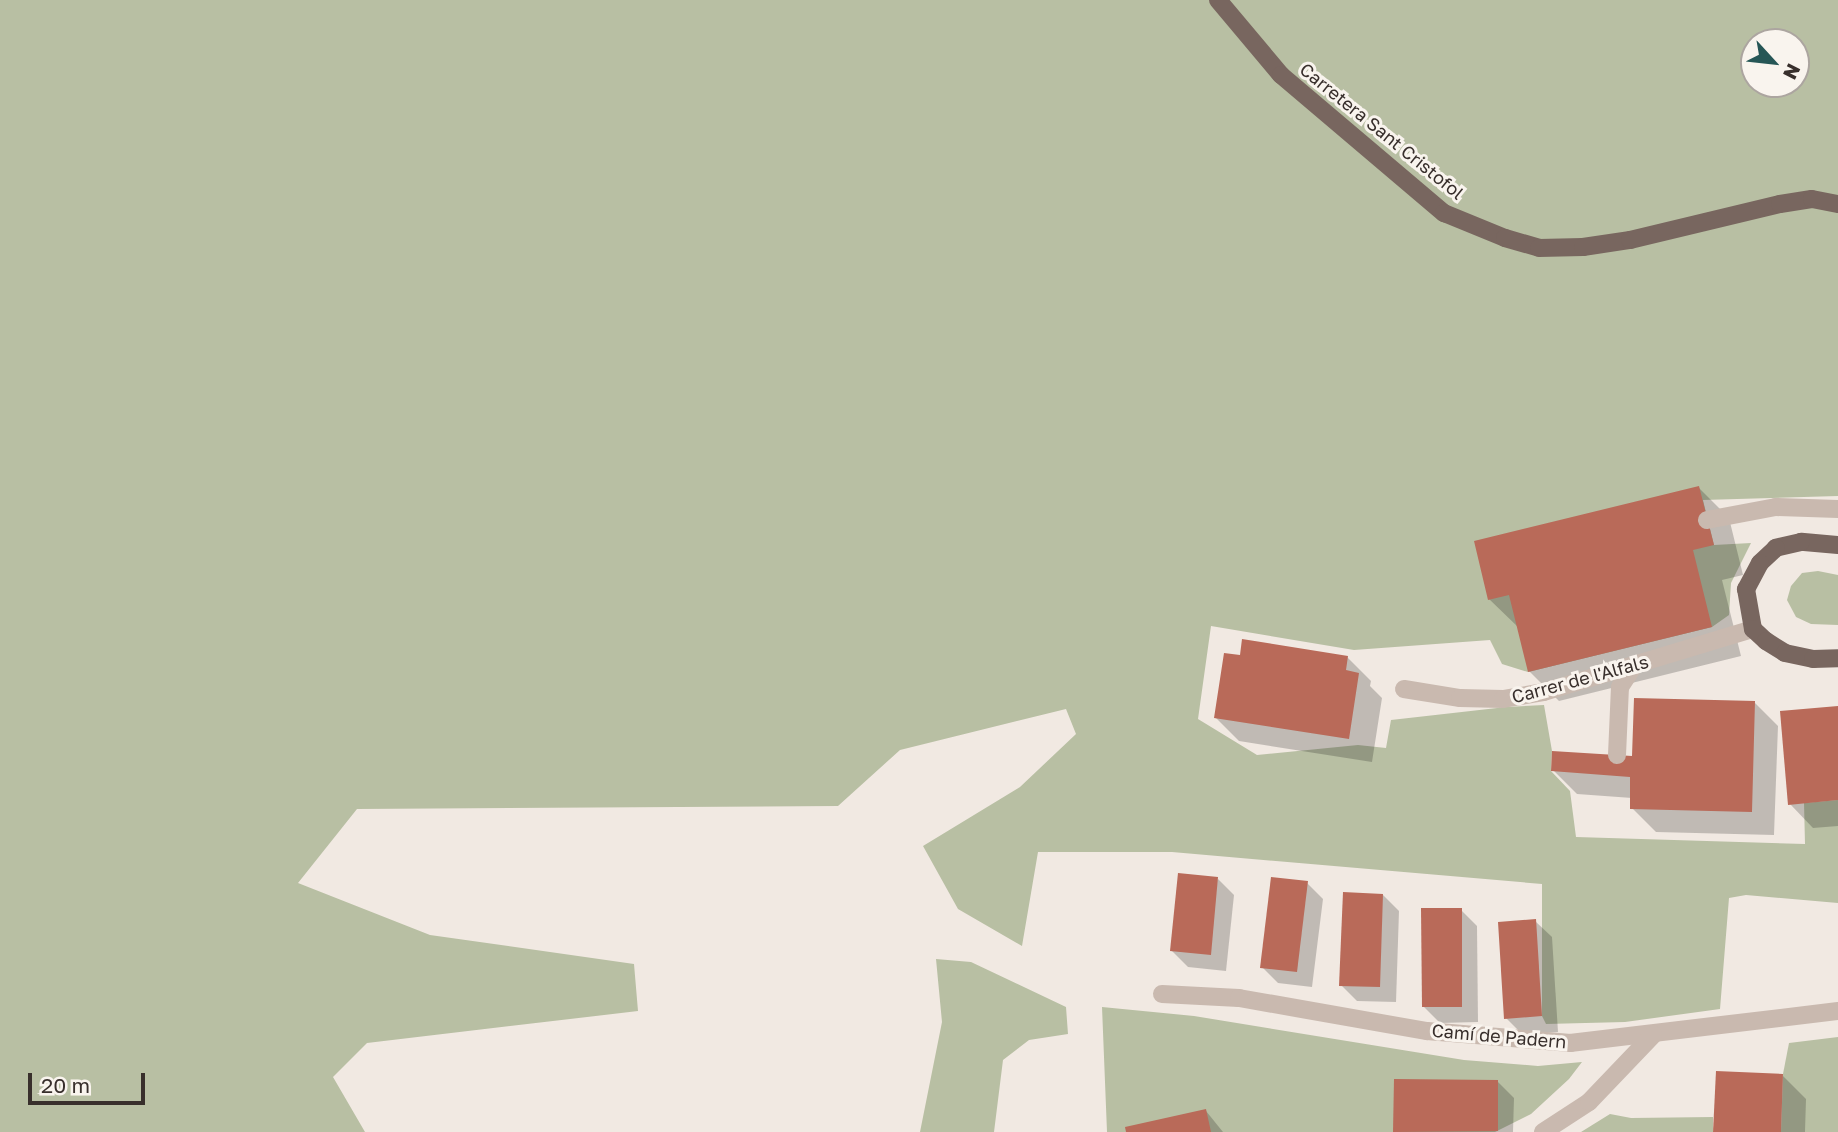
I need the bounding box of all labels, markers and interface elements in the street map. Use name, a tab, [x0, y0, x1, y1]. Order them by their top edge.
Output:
north arrow	[1740, 28, 1810, 98]
street label: Carretera Sant Cristofol	[1296, 58, 1468, 204]
text: N	[1779, 60, 1806, 84]
street label: Carrer de l'Alfals	[1509, 650, 1651, 708]
street label: Camí de Padern	[1431, 1019, 1567, 1053]
scale bar	[32, 1058, 149, 1102]
text: 20 m	[41, 1072, 90, 1098]

